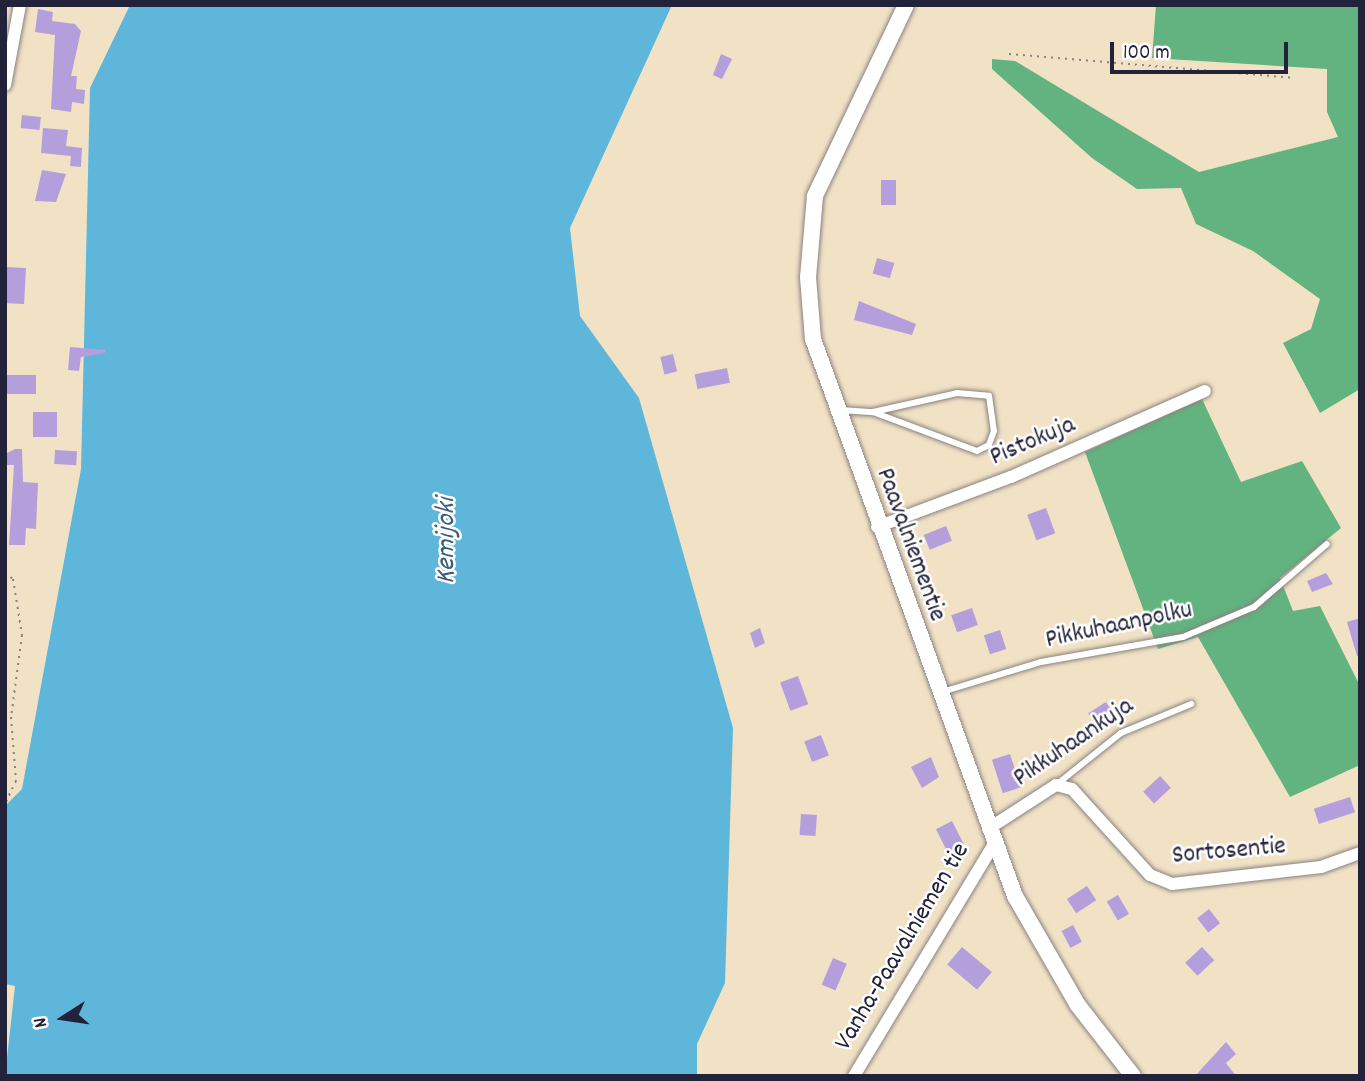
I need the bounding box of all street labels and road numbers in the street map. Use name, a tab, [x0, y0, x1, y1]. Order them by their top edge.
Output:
street label: Pistokuja	[986, 410, 1080, 474]
street label: Paavalniementie	[868, 464, 952, 626]
street label: Pikkuhaanpolku	[1043, 595, 1195, 657]
street label: Pikkuhaankuja	[1008, 691, 1140, 795]
street label: Sortosentie	[1171, 831, 1287, 873]
street label: Vanha-Paavalniemen tie	[829, 838, 977, 1056]

